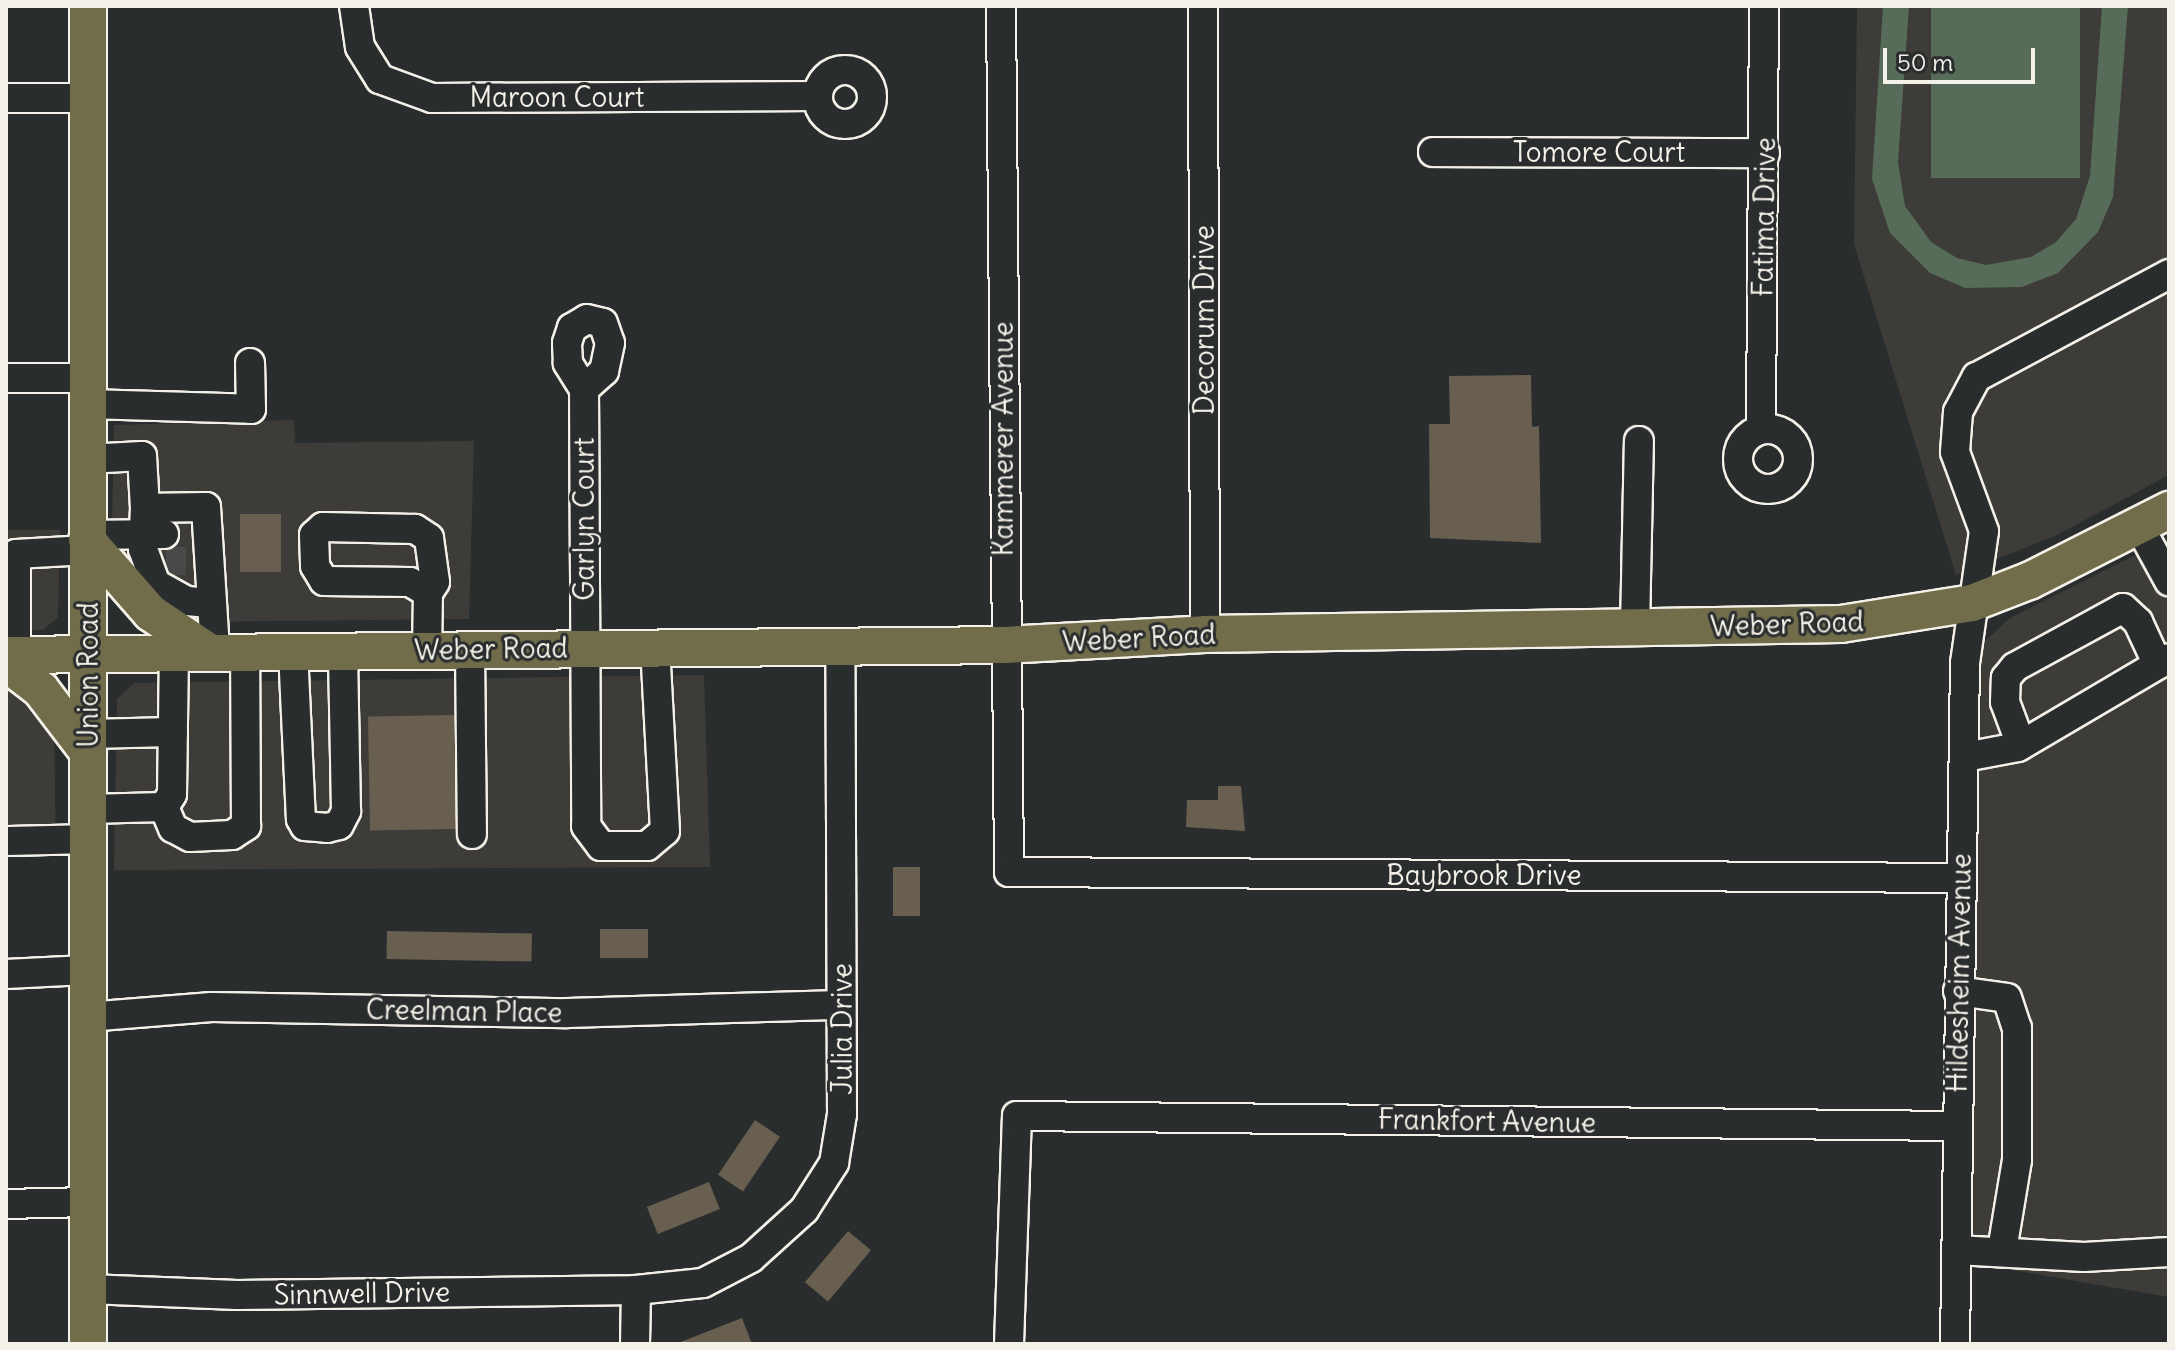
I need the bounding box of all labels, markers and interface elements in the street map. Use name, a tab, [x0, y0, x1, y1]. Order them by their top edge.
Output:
scale bar	[1887, 32, 2039, 82]
text: 50 m	[1897, 47, 1953, 77]
street label: Maroon Court	[469, 80, 645, 114]
street label: Tomore Court	[1513, 135, 1685, 169]
street label: Fatima Drive	[1746, 137, 1782, 297]
street label: Decorum Drive	[1187, 225, 1221, 415]
street label: Kammerer Avenue	[986, 322, 1020, 556]
street label: Garlyn Court	[567, 437, 601, 601]
street label: Union Road	[71, 602, 105, 748]
street label: Weber Road	[1710, 605, 1864, 643]
street label: Weber Road	[1061, 617, 1217, 659]
street label: Weber Road	[414, 631, 568, 667]
street label: Hildesheim Avenue	[1940, 853, 1978, 1093]
street label: Baybrook Drive	[1386, 858, 1582, 892]
street label: Julia Drive	[825, 963, 859, 1095]
street label: Creelman Place	[365, 992, 563, 1030]
street label: Frankfort Avenue	[1378, 1102, 1596, 1140]
street label: Sinnwell Drive	[273, 1275, 451, 1311]

